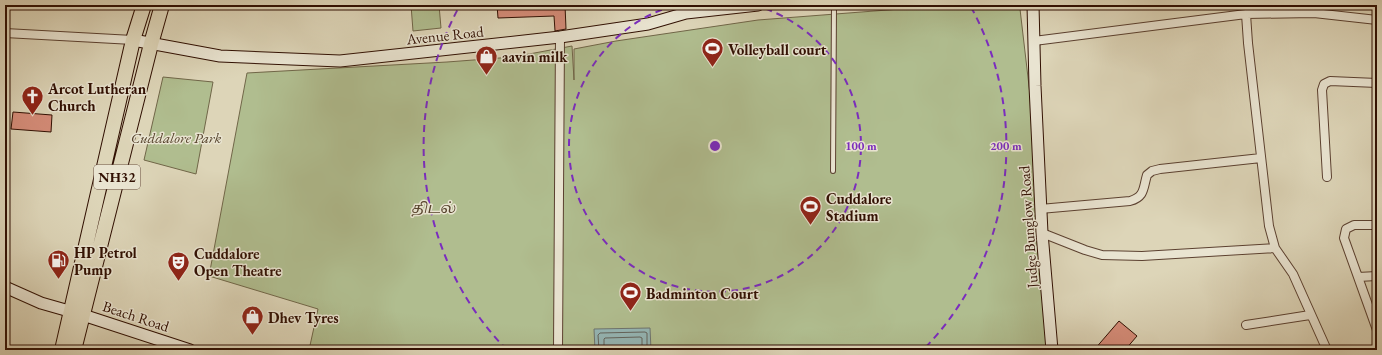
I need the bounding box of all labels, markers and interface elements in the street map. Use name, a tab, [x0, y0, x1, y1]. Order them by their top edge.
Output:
street label: Avenue Road	[404, 21, 485, 49]
sports icon: Volleyball court	[699, 36, 725, 69]
place label: Volleyball court	[728, 40, 827, 59]
shop icon: aavin milk	[474, 43, 500, 76]
place label: aavin milk	[502, 47, 568, 66]
place label: Arcot Lutheran Church	[47, 79, 147, 115]
church icon: Arcot Lutheran Church	[20, 84, 46, 117]
park label: Cuddalore Park	[131, 128, 221, 147]
text: 100 m	[845, 138, 877, 154]
text: 200 m	[990, 138, 1022, 154]
centre of rings	[708, 139, 722, 153]
road number: NH32	[94, 165, 140, 189]
street label: Judge Bunglow Road	[1014, 165, 1042, 291]
place label: Cuddalore Stadium	[826, 189, 892, 225]
sports icon: Cuddalore Stadium	[797, 194, 823, 227]
park label: திடல்	[411, 198, 456, 217]
place label: HP Petrol Pump	[74, 243, 138, 279]
place label: Cuddalore Open Theatre	[194, 244, 282, 280]
fuel station icon: HP Petrol Pump	[46, 248, 72, 281]
theatre icon: Cuddalore Open Theatre	[165, 249, 191, 282]
sports icon: Badminton Court	[618, 280, 644, 313]
place label: Badminton Court	[646, 284, 759, 303]
street label: Beach Road	[100, 296, 172, 336]
shop icon: Dhev Tyres	[239, 304, 265, 337]
place label: Dhev Tyres	[268, 308, 339, 327]

